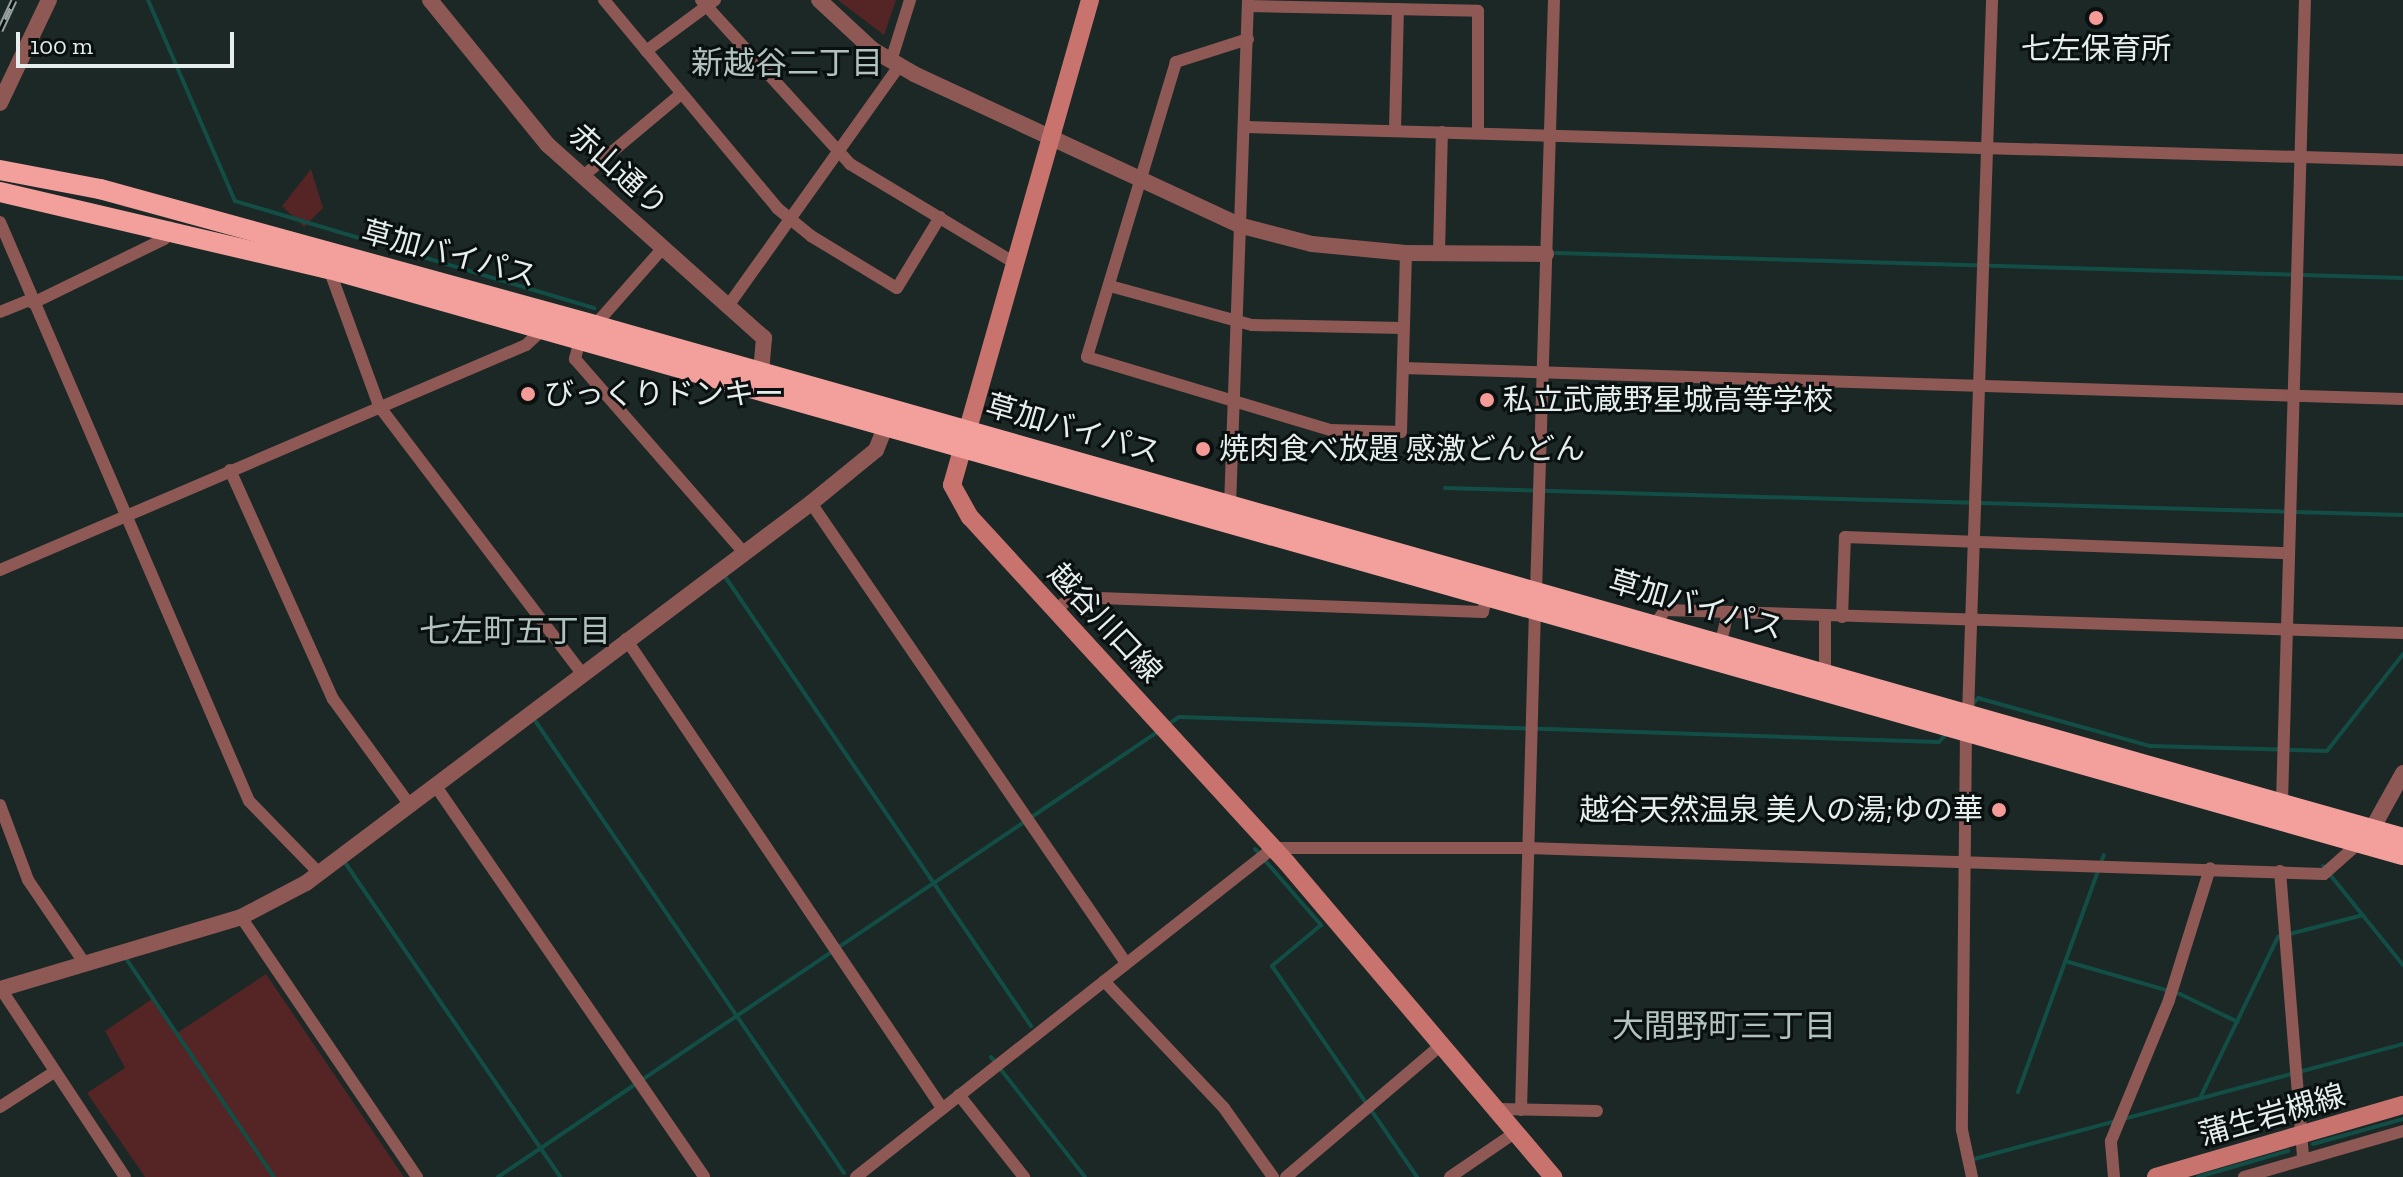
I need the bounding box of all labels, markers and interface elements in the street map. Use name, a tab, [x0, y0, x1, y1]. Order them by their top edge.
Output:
marker: 七左保育所	[2087, 9, 2105, 27]
scale bar	[20, 16, 238, 66]
text: 100 m	[30, 31, 93, 60]
place label: 七左保育所	[2021, 31, 2171, 67]
district label: 新越谷二丁目	[691, 44, 883, 82]
street label: 赤山通り	[561, 116, 675, 224]
street label: 草加バイパス	[357, 213, 541, 295]
place label: びっくりドンキー	[544, 376, 784, 412]
place label: 私立武蔵野星城高等学校	[1503, 382, 1833, 418]
marker: びっくりドンキー	[519, 385, 537, 403]
street label: 草加バイパス	[982, 387, 1164, 471]
marker: 私立武蔵野星城高等学校	[1478, 391, 1496, 409]
place label: 焼肉食べ放題 感激どんどん	[1219, 431, 1586, 467]
marker: 焼肉食べ放題 感激どんどん	[1194, 440, 1212, 458]
street label: 越谷川口線	[1041, 556, 1169, 690]
street label: 草加バイパス	[1605, 563, 1787, 647]
district label: 七左町五丁目	[419, 612, 611, 650]
place label: 越谷天然温泉 美人の湯;ゆの華	[1579, 792, 1983, 828]
marker: 越谷天然温泉 美人の湯;ゆの華	[1990, 801, 2008, 819]
district label: 大間野町三丁目	[1612, 1007, 1836, 1045]
street label: 蒲生岩槻線	[2195, 1077, 2349, 1153]

